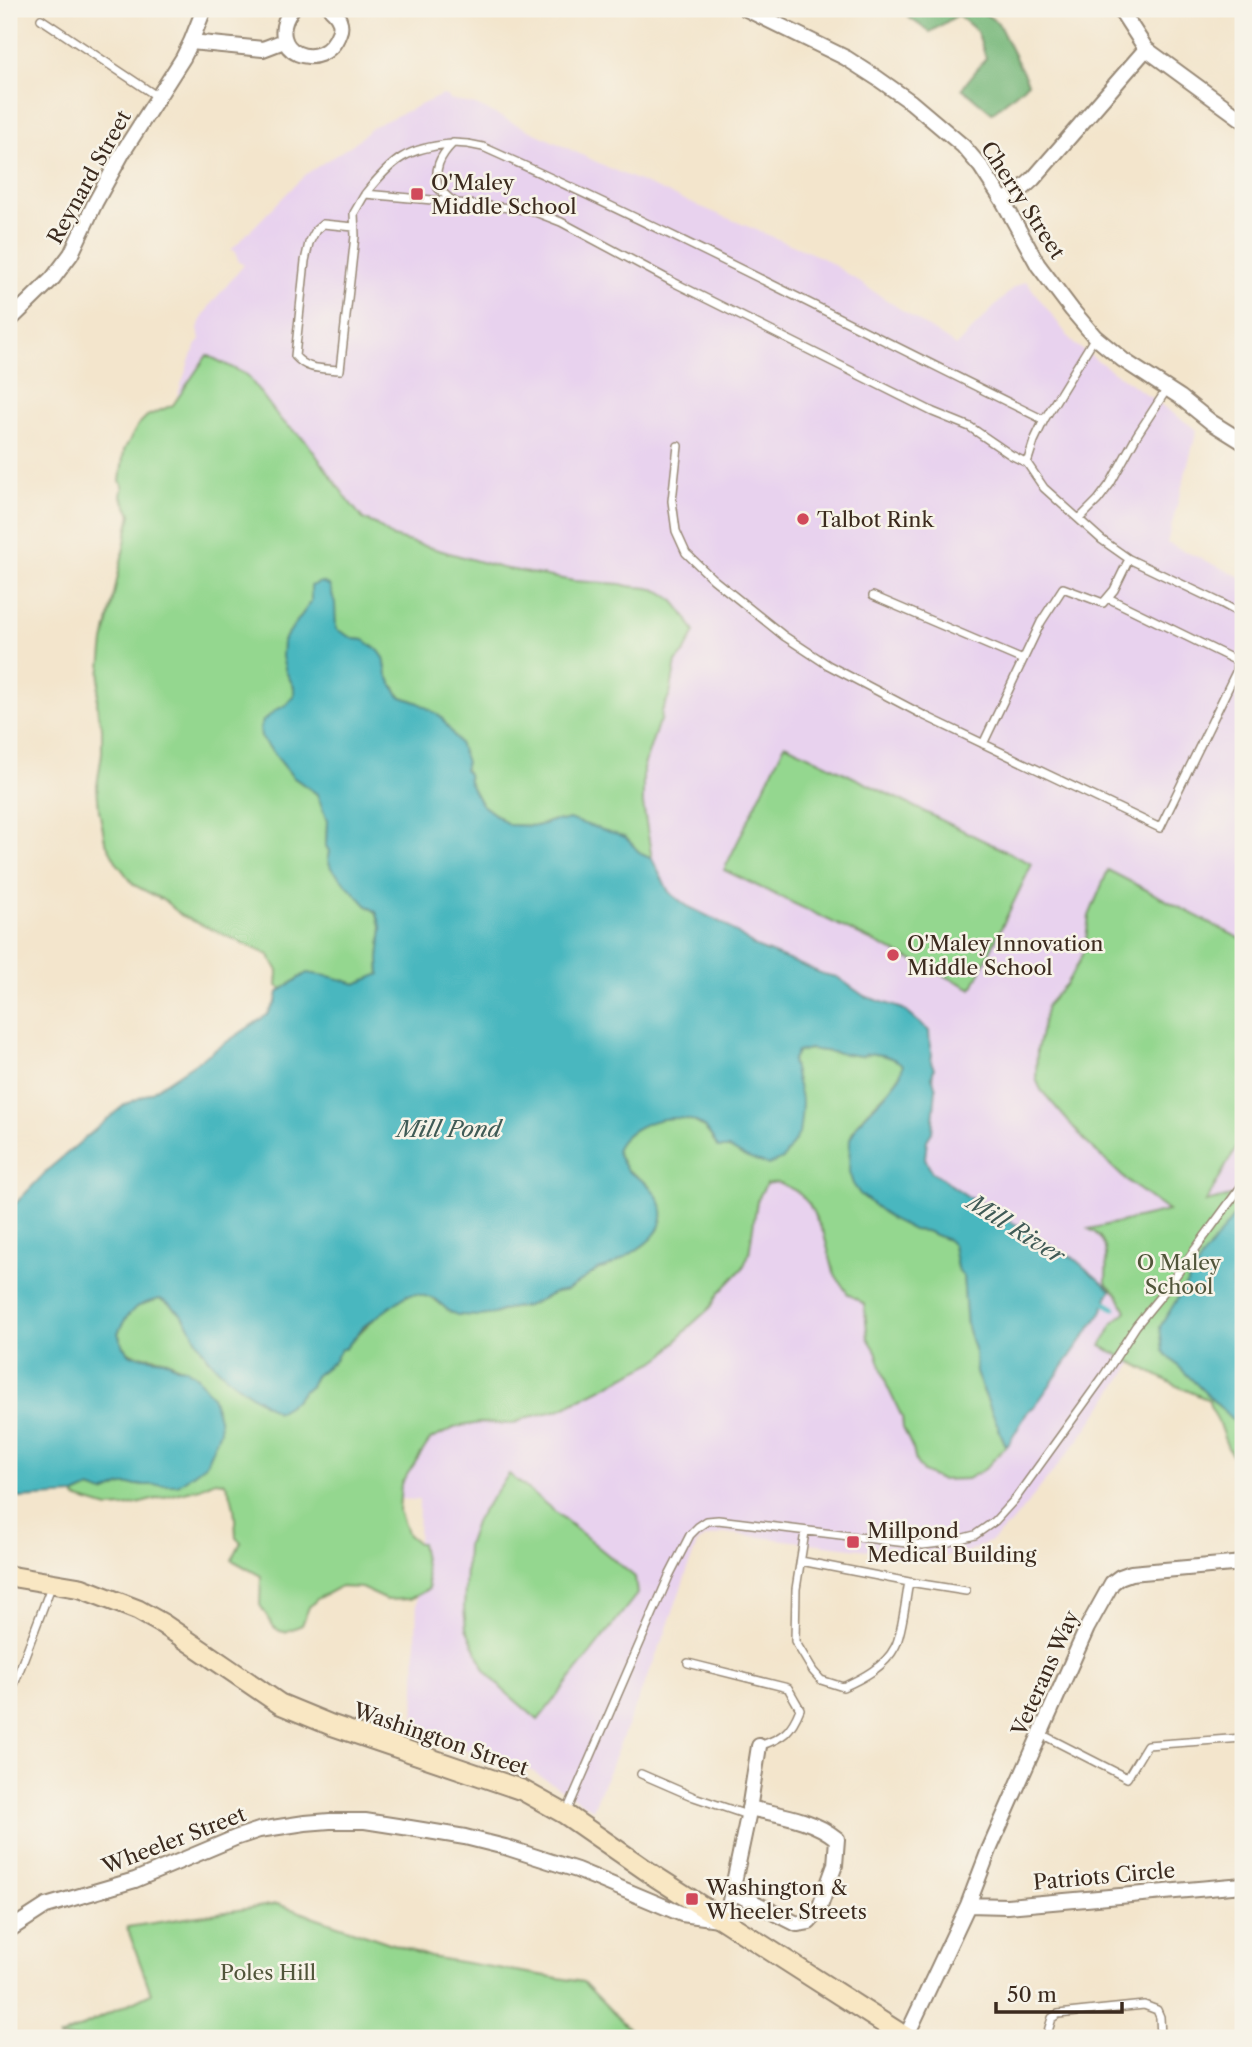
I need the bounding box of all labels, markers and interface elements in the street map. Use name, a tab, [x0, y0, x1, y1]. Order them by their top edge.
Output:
street label: Reynard Street	[42, 105, 136, 248]
street label: Cherry Street	[976, 137, 1071, 264]
place label: O'Maley Middle School	[431, 170, 577, 219]
marker: O'Maley Middle School	[409, 186, 425, 202]
place label: Talbot Rink	[817, 507, 934, 532]
marker: Talbot Rink	[795, 511, 811, 527]
place label: O'Maley Innovation Middle School	[907, 931, 1103, 980]
marker: O'Maley Innovation Middle School	[885, 947, 901, 963]
water label: Mill Pond	[394, 1115, 503, 1143]
water label: Mill River	[960, 1187, 1071, 1270]
park label: O Maley School	[1137, 1250, 1222, 1299]
place label: Millpond Medical Building	[867, 1518, 1037, 1567]
marker: Millpond Medical Building	[845, 1534, 861, 1550]
street label: Veterans Way	[1006, 1606, 1084, 1740]
street label: Washington Street	[349, 1697, 532, 1781]
street label: Wheeler Street	[98, 1801, 250, 1879]
street label: Patriots Circle	[1032, 1857, 1176, 1895]
place label: Washington & Wheeler Streets	[705, 1875, 867, 1924]
marker: Washington & Wheeler Streets	[684, 1891, 700, 1907]
park label: Poles Hill	[220, 1960, 316, 1985]
scale bar	[996, 1970, 1122, 2014]
text: 50 m	[1007, 1982, 1057, 2007]

